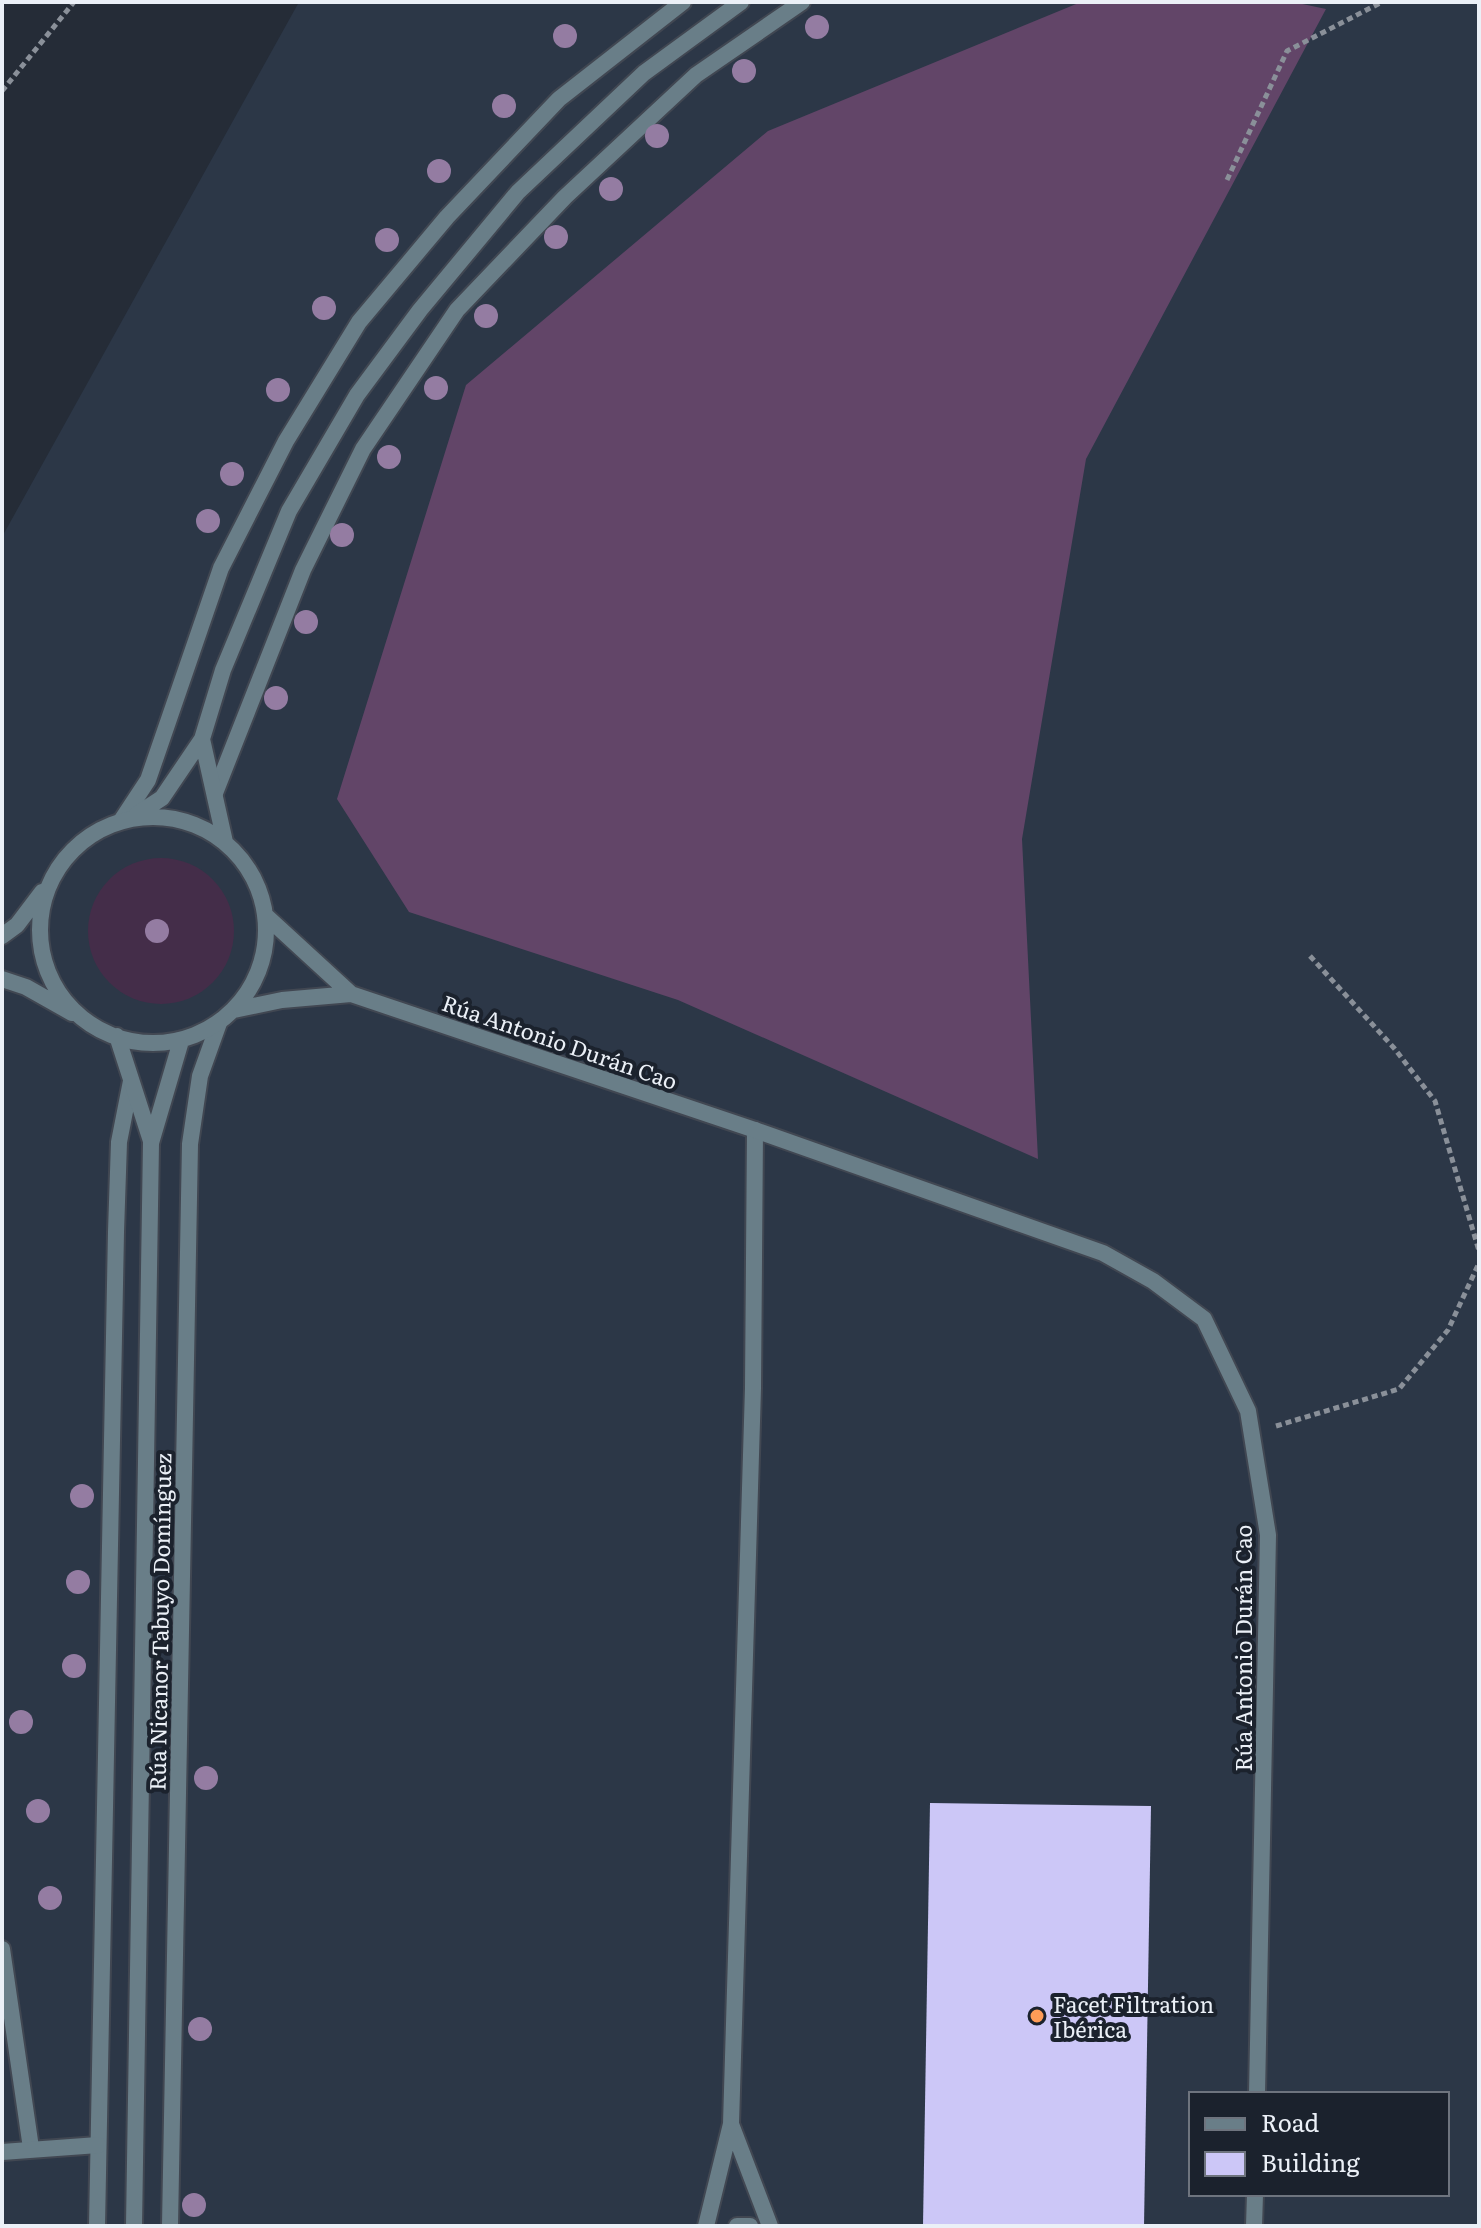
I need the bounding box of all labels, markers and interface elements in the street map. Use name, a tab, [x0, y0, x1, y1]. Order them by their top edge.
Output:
street label: Rúa Antonio Durán Cao	[438, 985, 682, 1097]
street label: Rúa Nicanor Tabuyo Domínguez	[140, 1453, 178, 1791]
street label: Rúa Antonio Durán Cao	[1226, 1525, 1259, 1772]
place label: Facet Filtration Ibérica	[1053, 1987, 1214, 2045]
marker: Facet Filtration Ibérica	[1028, 2007, 1046, 2025]
legend	[1189, 2092, 1449, 2196]
text: Road	[1261, 2104, 1320, 2139]
text: Building	[1261, 2144, 1360, 2179]

